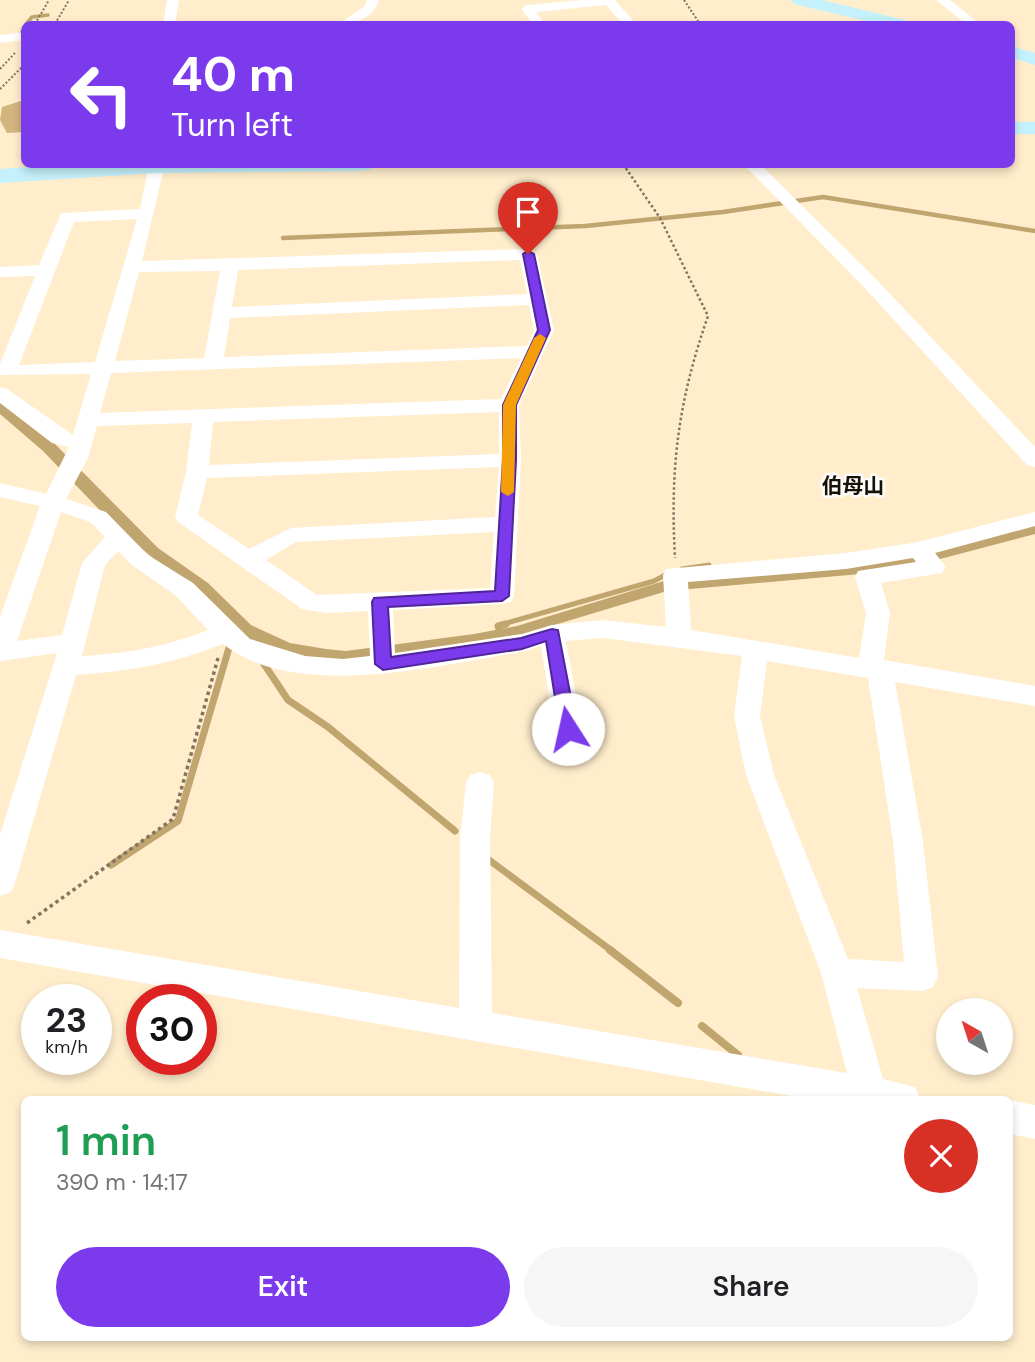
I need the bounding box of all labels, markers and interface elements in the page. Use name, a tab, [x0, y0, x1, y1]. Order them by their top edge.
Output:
text: 40 m	[171, 42, 295, 106]
icon: left	[56, 49, 147, 140]
text: Turn left	[171, 104, 293, 146]
pin	[498, 182, 558, 254]
icon: arrive	[509, 193, 547, 231]
district label: 伯母山	[822, 472, 885, 500]
position arrow	[531, 692, 605, 766]
speed limit sign: 30	[126, 984, 217, 1075]
text: 23	[46, 997, 87, 1043]
north arrow	[936, 998, 1013, 1074]
map controls	[936, 998, 1013, 1075]
text: km/h	[45, 1035, 88, 1059]
text: 1 min	[56, 1113, 156, 1168]
button: close	[904, 1119, 978, 1193]
text: 390 m · 14:17	[56, 1167, 188, 1197]
button: Exit	[56, 1247, 510, 1327]
button: Share	[524, 1247, 978, 1327]

